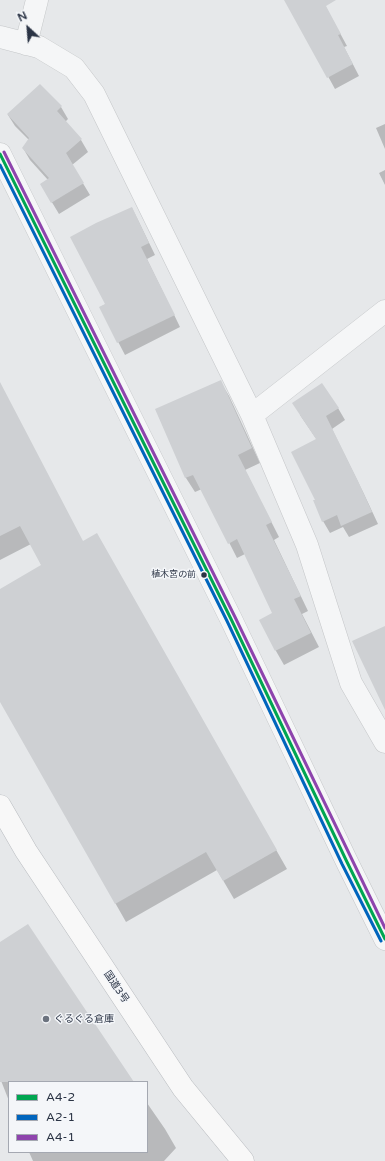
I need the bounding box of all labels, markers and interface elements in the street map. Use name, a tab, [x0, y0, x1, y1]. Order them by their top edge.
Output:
north arrow	[8, 8, 48, 48]
text: N	[16, 9, 29, 25]
place label: 植木宮の前	[151, 570, 196, 580]
marker: 植木宮の前	[199, 570, 209, 580]
street label: 国道3号	[101, 969, 131, 1005]
place label: ぐるぐる倉庫	[54, 1013, 114, 1025]
marker: ぐるぐる倉庫	[41, 1014, 51, 1024]
legend	[8, 1081, 148, 1153]
text: A4-2	[46, 1090, 75, 1104]
text: A2-1	[46, 1110, 75, 1124]
text: A4-1	[46, 1130, 75, 1144]

